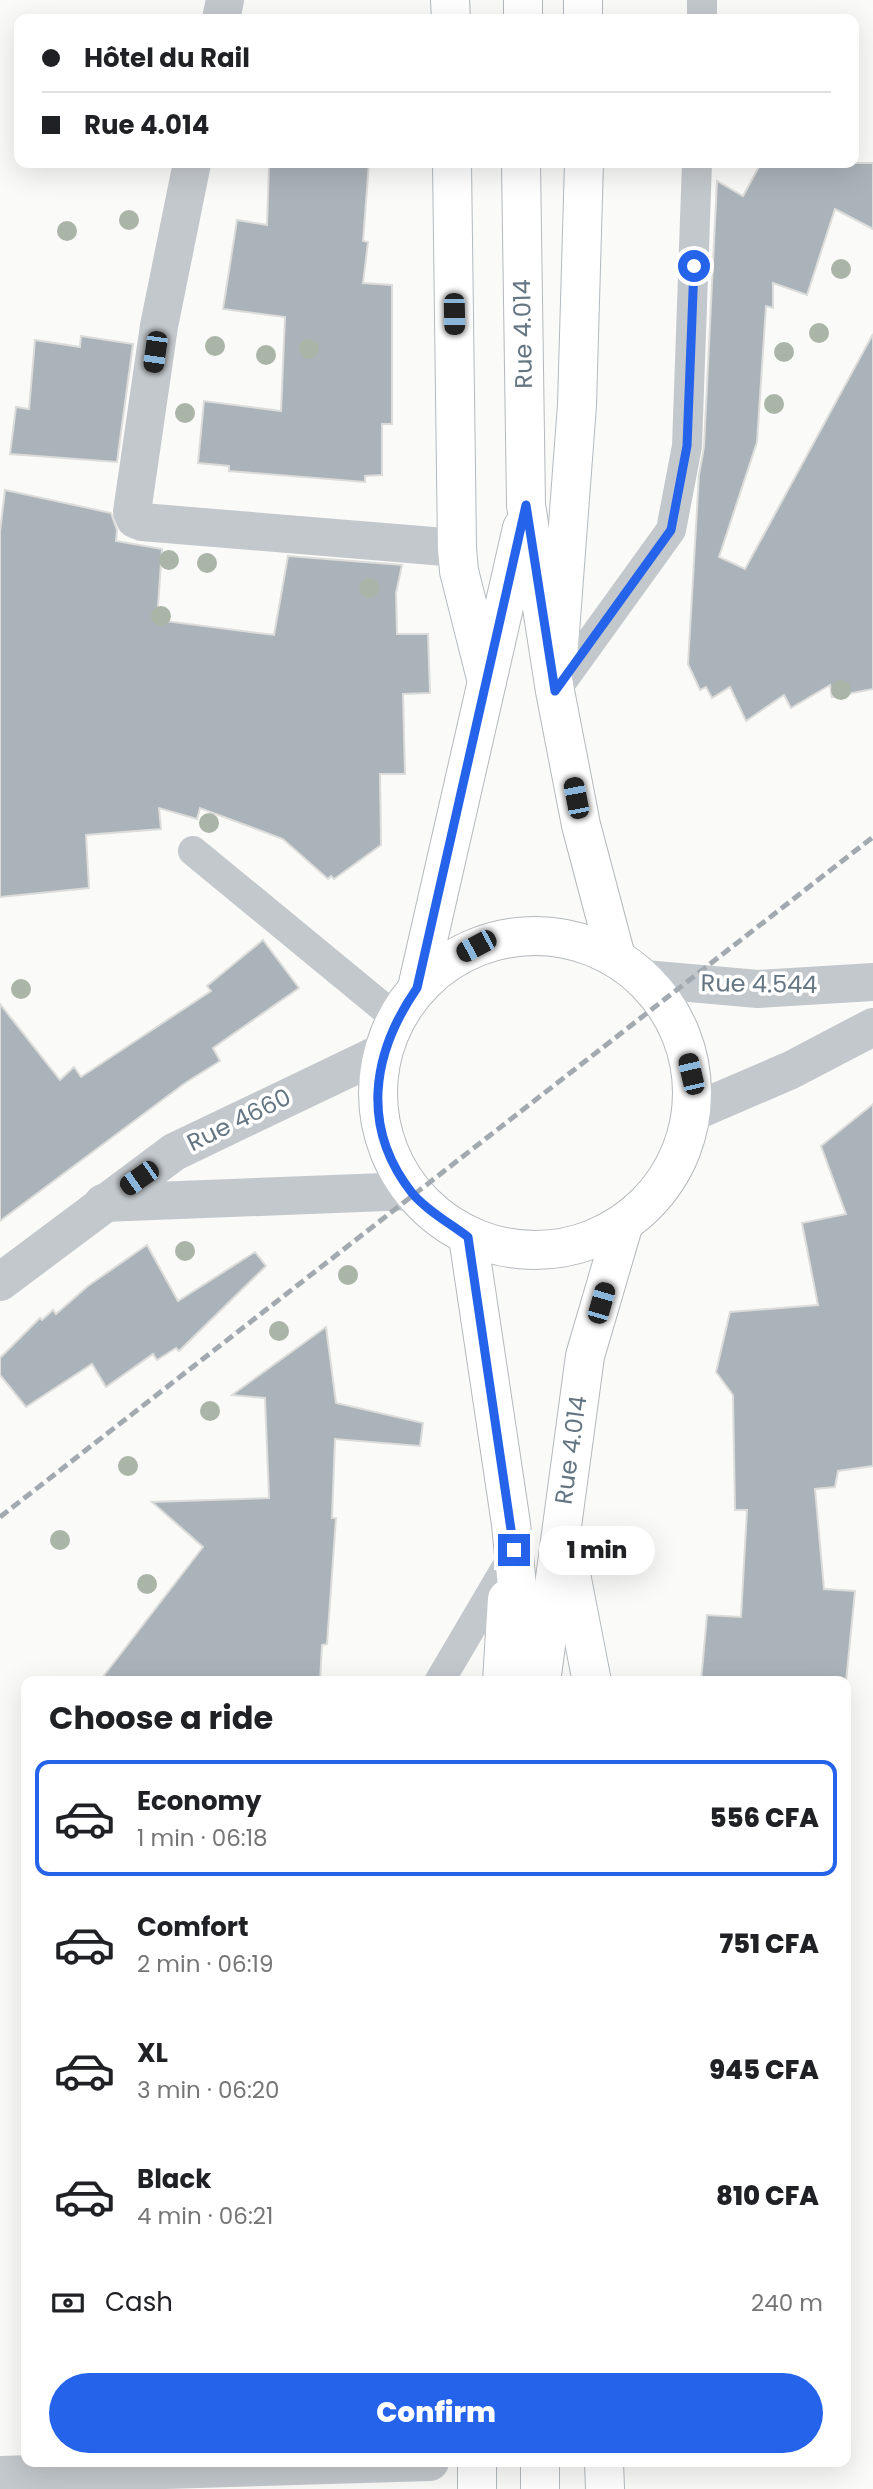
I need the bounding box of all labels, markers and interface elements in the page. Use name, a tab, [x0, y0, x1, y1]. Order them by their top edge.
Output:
text: Hôtel du Rail	[84, 40, 250, 76]
text: Rue 4.014	[84, 107, 209, 143]
route start	[678, 250, 710, 282]
street label: Rue 4.014	[505, 279, 540, 389]
car	[444, 293, 465, 335]
car	[142, 330, 169, 374]
car	[562, 775, 591, 821]
car	[453, 927, 500, 965]
street label: Rue 4.544	[700, 966, 818, 1001]
car	[677, 1051, 706, 1097]
street label: Rue 4660	[181, 1080, 296, 1159]
car	[116, 1157, 163, 1199]
car	[586, 1280, 617, 1326]
street label: Rue 4.014	[547, 1394, 594, 1506]
callout: 1 min	[538, 1526, 654, 1574]
route end	[498, 1534, 530, 1566]
text: 1 min	[567, 1534, 627, 1566]
text: Choose a ride	[49, 1695, 273, 1740]
text: Economy	[137, 1783, 261, 1819]
icon: car	[53, 1787, 116, 1850]
text: 556 CFA	[710, 1800, 819, 1836]
text: 1 min · 06:18	[137, 1822, 268, 1854]
text: Comfort	[137, 1909, 249, 1945]
icon: car	[53, 1913, 116, 1976]
text: 751 CFA	[719, 1926, 819, 1962]
text: 2 min · 06:19	[137, 1948, 273, 1980]
text: XL	[137, 2035, 168, 2071]
icon: car	[53, 2039, 116, 2102]
text: 945 CFA	[709, 2052, 819, 2088]
text: 3 min · 06:20	[137, 2074, 280, 2106]
text: Black	[137, 2161, 211, 2197]
icon: car	[53, 2165, 116, 2228]
text: 810 CFA	[716, 2178, 819, 2214]
text: 4 min · 06:21	[137, 2200, 273, 2232]
icon: cash	[49, 2284, 87, 2322]
text: Cash	[105, 2284, 173, 2320]
text: 240 m	[751, 2287, 823, 2319]
button: Confirm	[49, 2373, 823, 2453]

